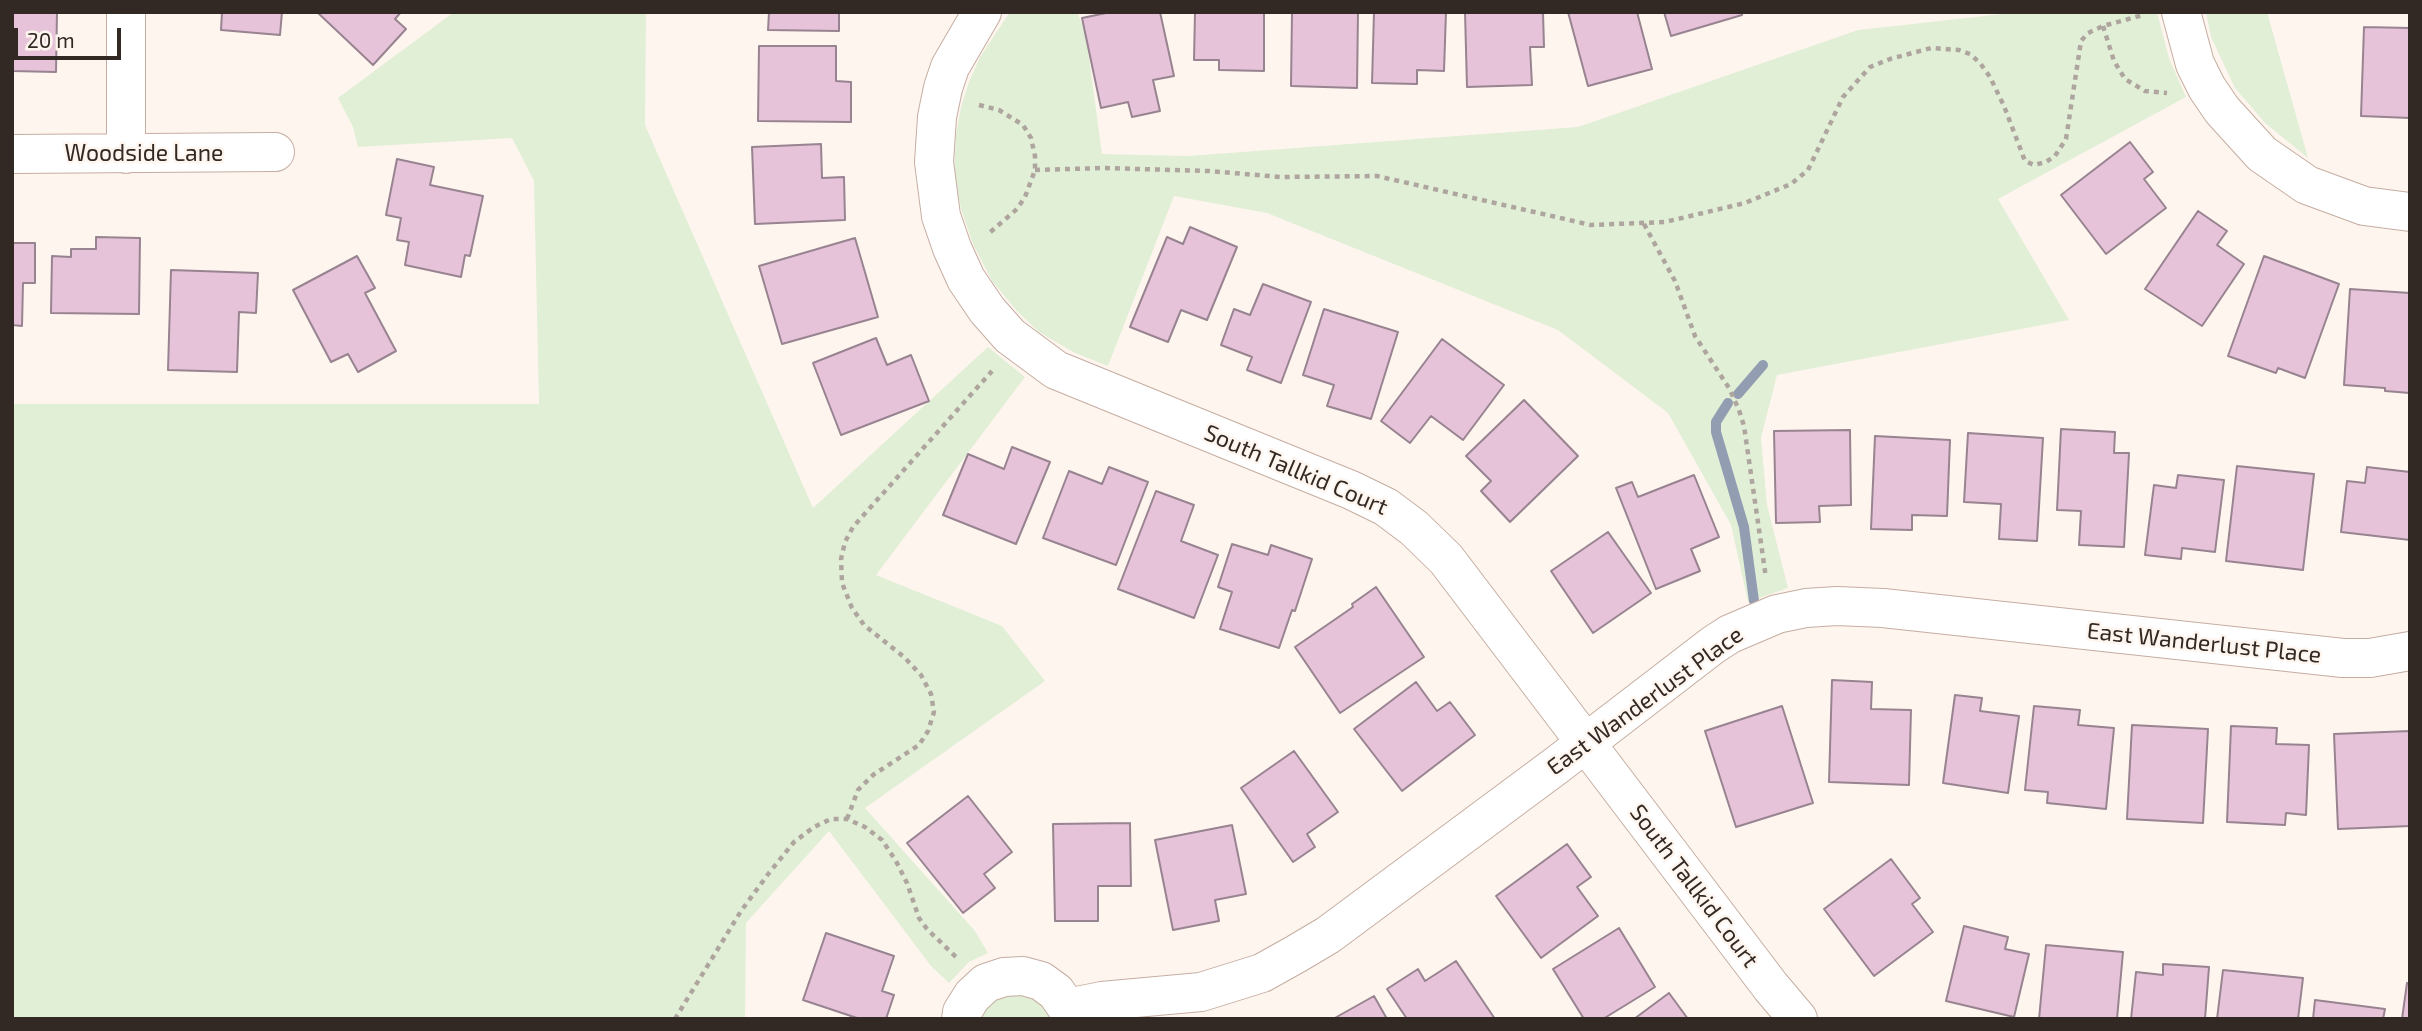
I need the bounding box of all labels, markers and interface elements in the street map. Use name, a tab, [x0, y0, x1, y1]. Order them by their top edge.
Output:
scale bar	[18, 14, 124, 58]
text: 20 m	[27, 27, 75, 52]
street label: Woodside Lane	[65, 139, 223, 167]
street label: South Tallkid Court	[1200, 419, 1392, 521]
street label: East Wanderlust Place	[2086, 617, 2322, 669]
street label: East Wanderlust Place	[1542, 621, 1748, 781]
street label: South Tallkid Court	[1624, 799, 1764, 973]

